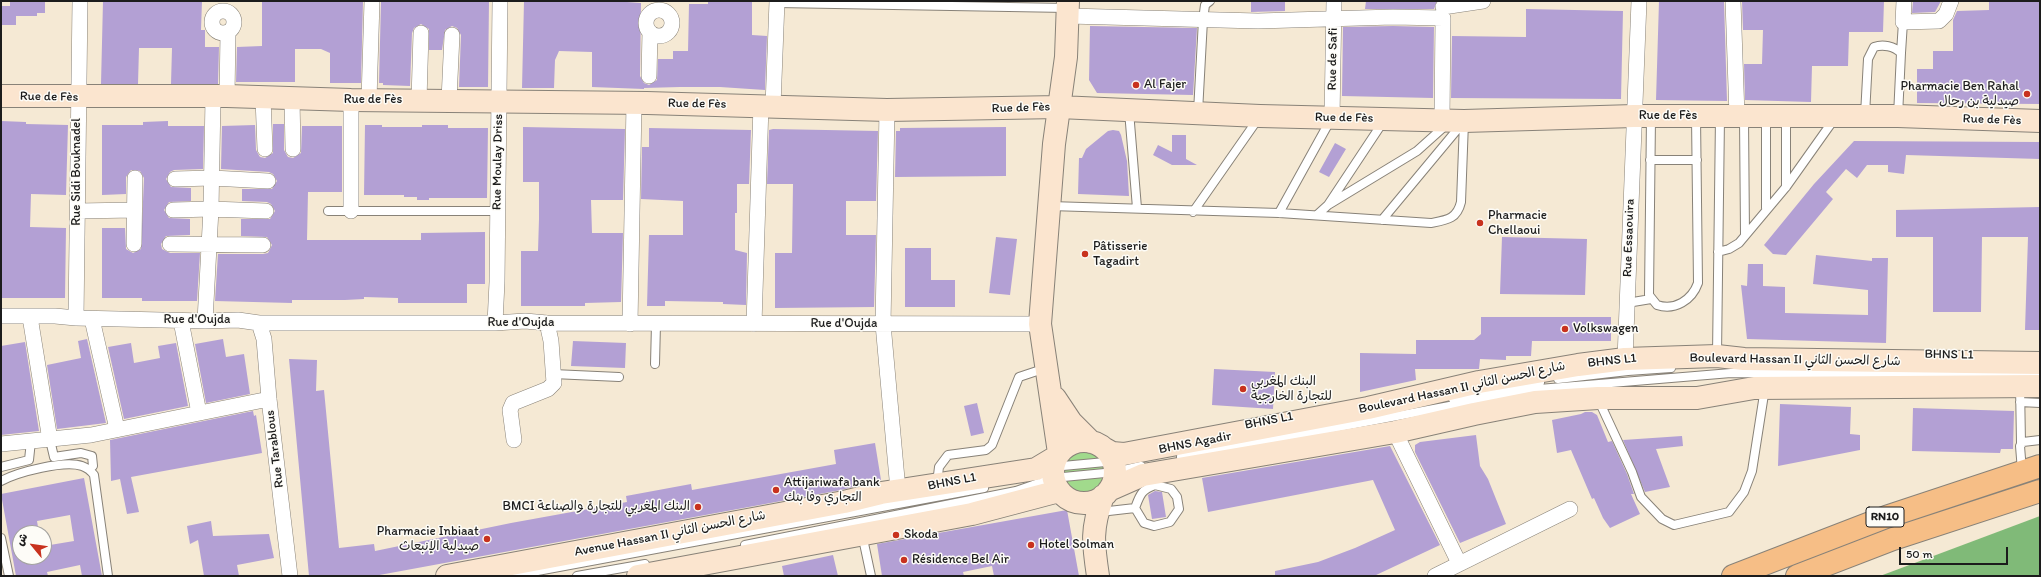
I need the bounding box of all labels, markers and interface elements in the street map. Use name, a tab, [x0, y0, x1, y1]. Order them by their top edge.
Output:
street label: Rue de Safi	[1325, 28, 1341, 90]
place label: Al Fajer	[1144, 77, 1186, 93]
place label: Pharmacie Ben Rahal صيدلية بن رحال	[1900, 79, 2019, 110]
marker: Al Fajer	[1131, 80, 1141, 90]
street label: Rue de Fès	[20, 89, 78, 105]
marker: Pharmacie Ben Rahal صيدلية بن رحال	[2022, 89, 2032, 99]
street label: Rue de Fès	[344, 92, 402, 108]
street label: Rue de Fès	[668, 96, 726, 112]
street label: Rue de Fès	[991, 99, 1051, 117]
street label: Rue de Fès	[1639, 108, 1697, 124]
street label: Rue de Fès	[1315, 110, 1373, 126]
street label: Rue de Fès	[1962, 111, 2022, 129]
street label: Rue Moulay Driss	[489, 114, 507, 210]
street label: Rue Sidi Bouknadel	[69, 118, 85, 226]
street label: Rue Essaouira	[1620, 199, 1638, 277]
place label: Pharmacie Chellaoui	[1488, 208, 1547, 239]
marker: Pharmacie Chellaoui	[1475, 218, 1485, 228]
place label: Pâtisserie Tagadirt	[1093, 239, 1147, 270]
marker: Pâtisserie Tagadirt	[1080, 249, 1090, 259]
street label: Rue d'Oujda	[163, 312, 231, 328]
street label: Rue d'Oujda	[487, 315, 555, 331]
street label: Rue d'Oujda	[810, 316, 878, 332]
place label: Volkswagen	[1573, 321, 1638, 337]
marker: Volkswagen	[1560, 324, 1570, 334]
street label: BHNS L1	[1924, 347, 1974, 363]
street label: Boulevard Hassan II شارع الحسن الثاني	[1689, 350, 1901, 370]
street label: BHNS L1	[1587, 351, 1637, 371]
street label: Boulevard Hassan II شارع الحسن الثاني	[1357, 358, 1567, 418]
place label: البنك المغربي للتجارة الخارجية	[1251, 374, 1332, 405]
marker: البنك المغربي للتجارة الخارجية	[1238, 384, 1248, 394]
street label: Rue Tarablous	[262, 409, 288, 489]
street label: BHNS L1	[1243, 409, 1295, 433]
street label: BHNS Agadir	[1157, 428, 1233, 458]
street label: BHNS L1	[926, 470, 978, 494]
place label: Attijariwafa bank التجاري وفا بنك	[784, 475, 880, 506]
marker: Attijariwafa bank التجاري وفا بنك	[771, 485, 781, 495]
place label: BMCI البنك المغربي للتجارة والصناعة	[503, 499, 690, 515]
marker: BMCI البنك المغربي للتجارة والصناعة	[693, 502, 703, 512]
road number: RN10	[1866, 507, 1904, 527]
street label: Avenue Hassan II شارع الحسن الثاني	[573, 508, 767, 560]
place label: Pharmacie Inbiaat صيدلية الإنبعاث	[377, 524, 479, 555]
north arrow	[12, 525, 52, 565]
place label: Skoda	[904, 527, 938, 543]
marker: Skoda	[891, 530, 901, 540]
text: ش	[13, 531, 31, 548]
marker: Pharmacie Inbiaat صيدلية الإنبعاث	[482, 534, 492, 544]
place label: Hotel Solman	[1039, 537, 1114, 553]
scale bar	[1901, 539, 2010, 565]
marker: Hotel Solman	[1026, 540, 1036, 550]
text: 50 m	[1906, 547, 1932, 561]
place label: Résidence Bel Air	[912, 552, 1009, 568]
marker: Résidence Bel Air	[899, 555, 909, 565]

